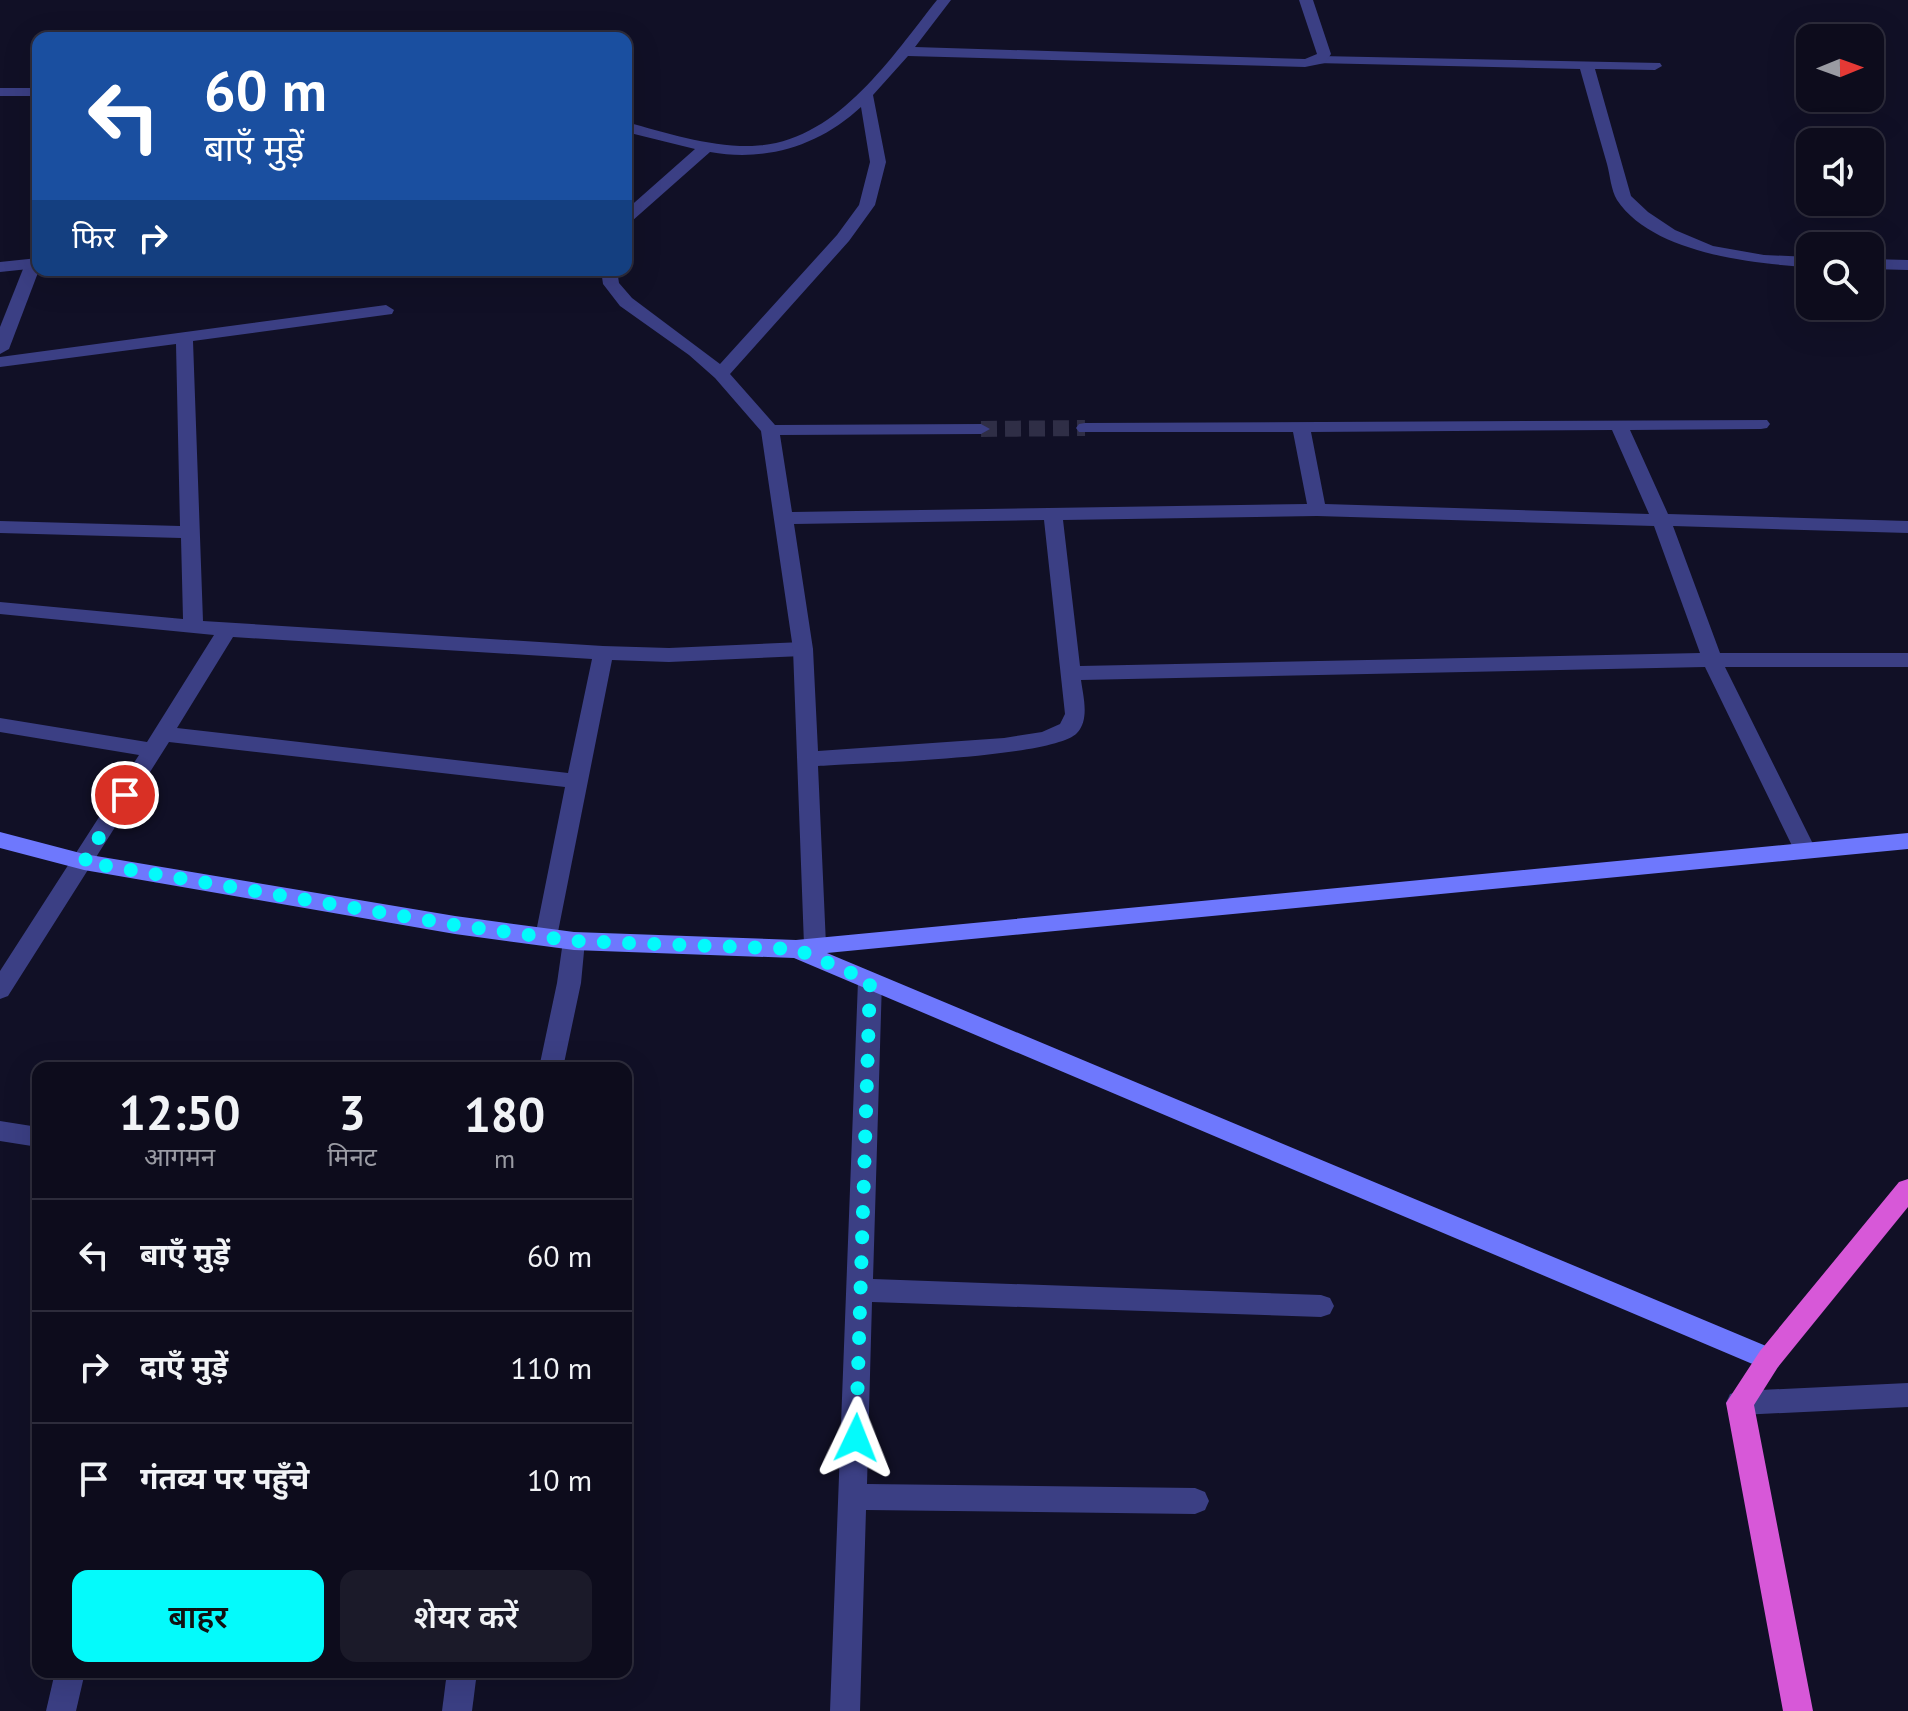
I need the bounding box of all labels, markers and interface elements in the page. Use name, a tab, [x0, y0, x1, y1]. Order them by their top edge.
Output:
north arrow	[1796, 24, 1884, 112]
map controls	[1796, 24, 1884, 320]
text: 60 m	[204, 54, 327, 126]
icon: left	[72, 64, 176, 168]
text: बाएँ मुड़ें	[204, 124, 304, 171]
button: sound	[1796, 128, 1884, 216]
icon: right	[131, 216, 175, 260]
text: फिर	[72, 217, 115, 256]
button: search	[1796, 232, 1884, 320]
pin	[91, 761, 159, 829]
icon: arrive	[103, 773, 147, 817]
text: 12:50	[119, 1081, 240, 1143]
text: 3	[338, 1081, 366, 1143]
text: 180	[464, 1083, 545, 1145]
text: आगमन	[144, 1140, 215, 1173]
text: मिनट	[327, 1140, 377, 1173]
text: m	[494, 1142, 515, 1175]
icon: left	[72, 1233, 116, 1277]
text: बाएँ मुड़ें	[140, 1234, 230, 1273]
text: 60 m	[527, 1236, 592, 1275]
icon: right	[72, 1345, 116, 1389]
text: दाएँ मुड़ें	[140, 1346, 228, 1385]
text: 110 m	[511, 1348, 592, 1387]
position arrow	[814, 1396, 898, 1480]
icon: arrive	[72, 1457, 116, 1501]
text: गंतव्य पर पहुँचे	[140, 1458, 309, 1497]
text: 10 m	[527, 1460, 592, 1499]
button: बाहर	[72, 1570, 324, 1662]
button: शेयर करें	[340, 1570, 592, 1662]

